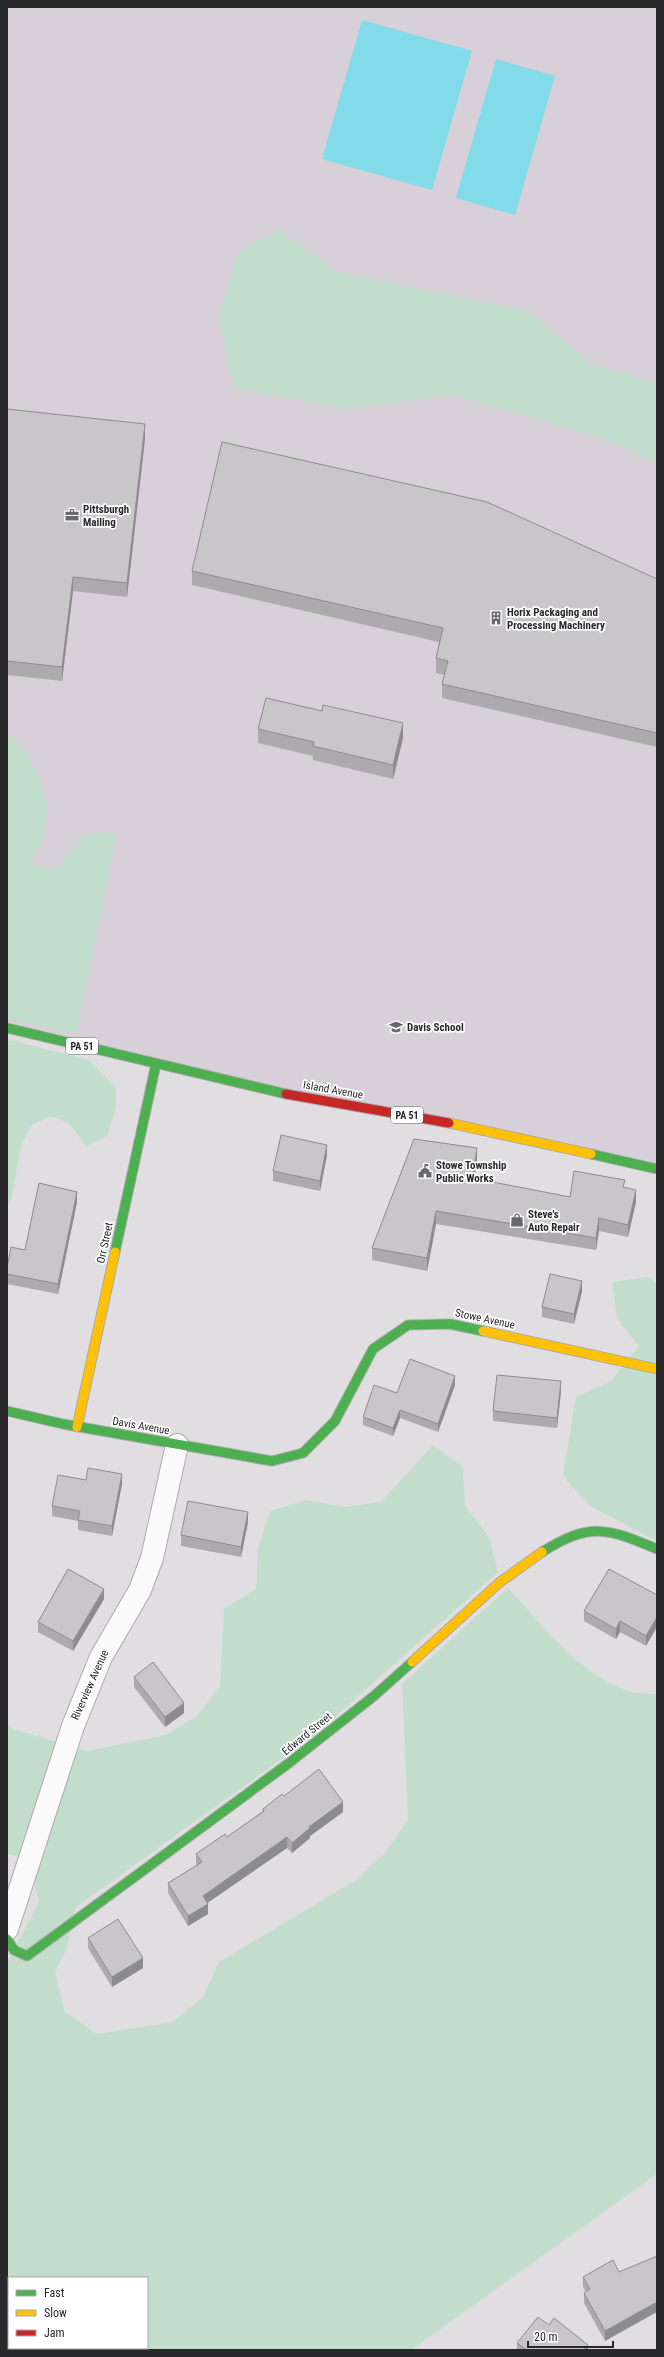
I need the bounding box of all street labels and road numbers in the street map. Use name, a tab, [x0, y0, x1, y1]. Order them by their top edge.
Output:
road number: PA 51	[66, 1038, 98, 1054]
street label: Island Avenue	[302, 1078, 364, 1102]
road number: PA 51	[391, 1107, 423, 1123]
street label: Orr Street	[94, 1221, 116, 1265]
street label: Stowe Avenue	[454, 1306, 516, 1332]
street label: Davis Avenue	[111, 1415, 171, 1437]
street label: Riverview Avenue	[69, 1648, 111, 1722]
street label: Edward Street	[279, 1710, 335, 1758]

